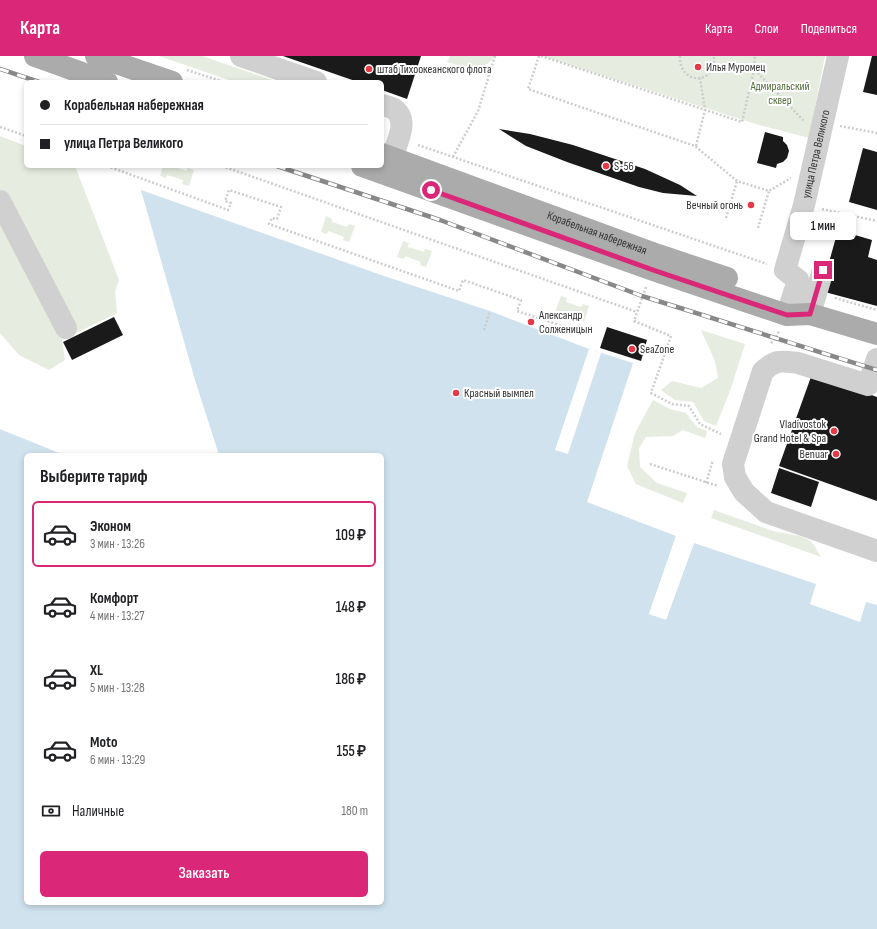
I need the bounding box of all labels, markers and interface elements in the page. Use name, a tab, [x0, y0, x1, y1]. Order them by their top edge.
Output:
text: Карта	[20, 17, 60, 40]
text: Карта	[705, 20, 733, 37]
text: Слои	[755, 20, 779, 37]
text: Поделиться	[801, 20, 857, 37]
place label: Илья Муромец	[706, 60, 765, 75]
place label: штаб Тихоокеанского флота	[377, 62, 492, 77]
marker: Илья Муромец	[693, 62, 703, 72]
marker: штаб Тихоокеанского флота	[364, 64, 374, 74]
park label: Адмиральский сквер	[749, 79, 810, 108]
text: Корабельная набережная	[64, 96, 204, 115]
street label: улица Петра Великого	[799, 109, 833, 200]
text: улица Петра Великого	[64, 134, 183, 153]
place label: S-56	[614, 159, 634, 174]
marker: S-56	[601, 161, 611, 171]
route start	[422, 181, 440, 199]
place label: Вечный огонь	[686, 198, 743, 213]
marker: Вечный огонь	[746, 200, 756, 210]
street label: Корабельная набережная	[545, 208, 649, 258]
callout: 1 мин	[790, 212, 856, 240]
text: 1 мин	[811, 218, 835, 234]
route end	[814, 261, 832, 279]
place label: Александр Солженицын	[538, 308, 593, 337]
marker: Александр Солженицын	[526, 317, 536, 327]
place label: SeaZone	[640, 342, 674, 357]
marker: SeaZone	[627, 344, 637, 354]
place label: Красный вымпел	[464, 386, 534, 401]
marker: Красный вымпел	[451, 388, 461, 398]
place label: Vladivostok Grand Hotel & Spa	[754, 417, 826, 446]
marker: Vladivostok Grand Hotel & Spa	[829, 426, 839, 436]
place label: Benuar	[800, 447, 829, 462]
marker: Benuar	[831, 449, 841, 459]
text: Выберите тариф	[40, 466, 148, 487]
icon: car	[42, 516, 78, 552]
text: Эконом	[90, 517, 131, 536]
text: 109 ₽	[335, 526, 366, 545]
text: 3 мин · 13:26	[90, 536, 145, 552]
icon: car	[42, 588, 78, 624]
text: Комфорт	[90, 589, 139, 608]
text: 148 ₽	[336, 598, 366, 617]
text: 4 мин · 13:27	[90, 608, 144, 624]
icon: car	[42, 660, 78, 696]
text: XL	[90, 661, 103, 680]
text: 186 ₽	[336, 670, 366, 689]
text: 5 мин · 13:28	[90, 680, 145, 696]
icon: car	[42, 732, 78, 768]
text: Moto	[90, 733, 117, 752]
text: 155 ₽	[337, 742, 366, 761]
text: 6 мин · 13:29	[90, 752, 145, 768]
icon: cash	[40, 800, 62, 822]
text: Наличные	[72, 802, 124, 821]
text: 180 m	[342, 803, 368, 819]
button: Заказать	[40, 851, 368, 897]

